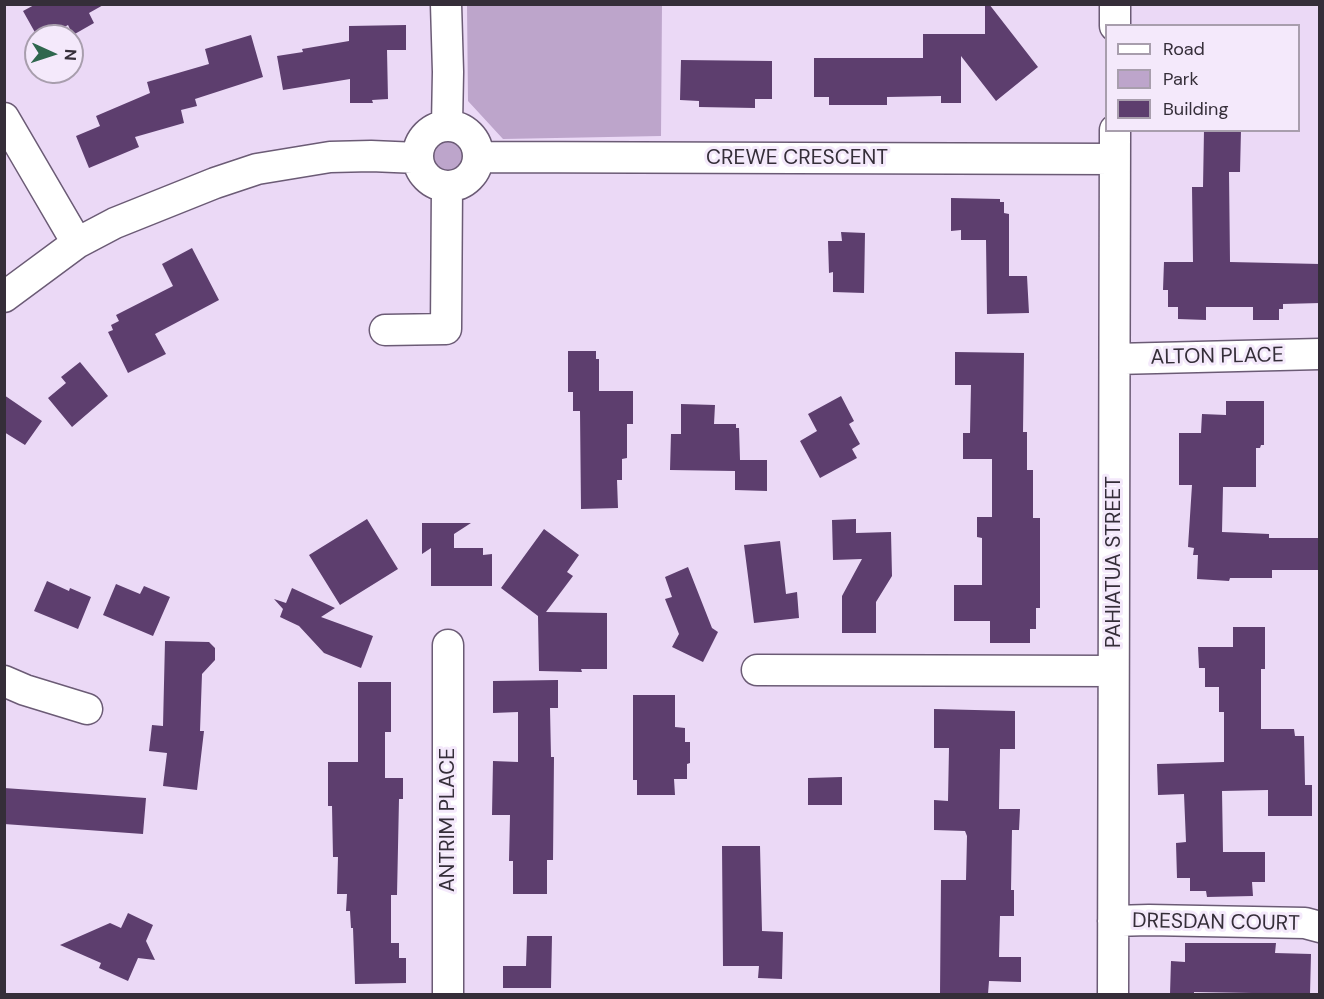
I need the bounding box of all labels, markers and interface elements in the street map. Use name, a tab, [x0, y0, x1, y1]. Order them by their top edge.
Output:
north arrow	[24, 24, 84, 84]
legend	[1105, 24, 1300, 132]
text: Road	[1163, 37, 1205, 61]
text: N	[60, 48, 81, 61]
text: Park	[1163, 67, 1199, 91]
text: Building	[1163, 97, 1228, 121]
street label: CREWE CRESCENT	[706, 145, 888, 171]
street label: ALTON PLACE	[1150, 343, 1284, 371]
street label: PAHIATUA STREET	[1101, 476, 1127, 648]
street label: ANTRIM PLACE	[435, 748, 461, 892]
street label: DRESDAN COURT	[1132, 909, 1300, 937]

